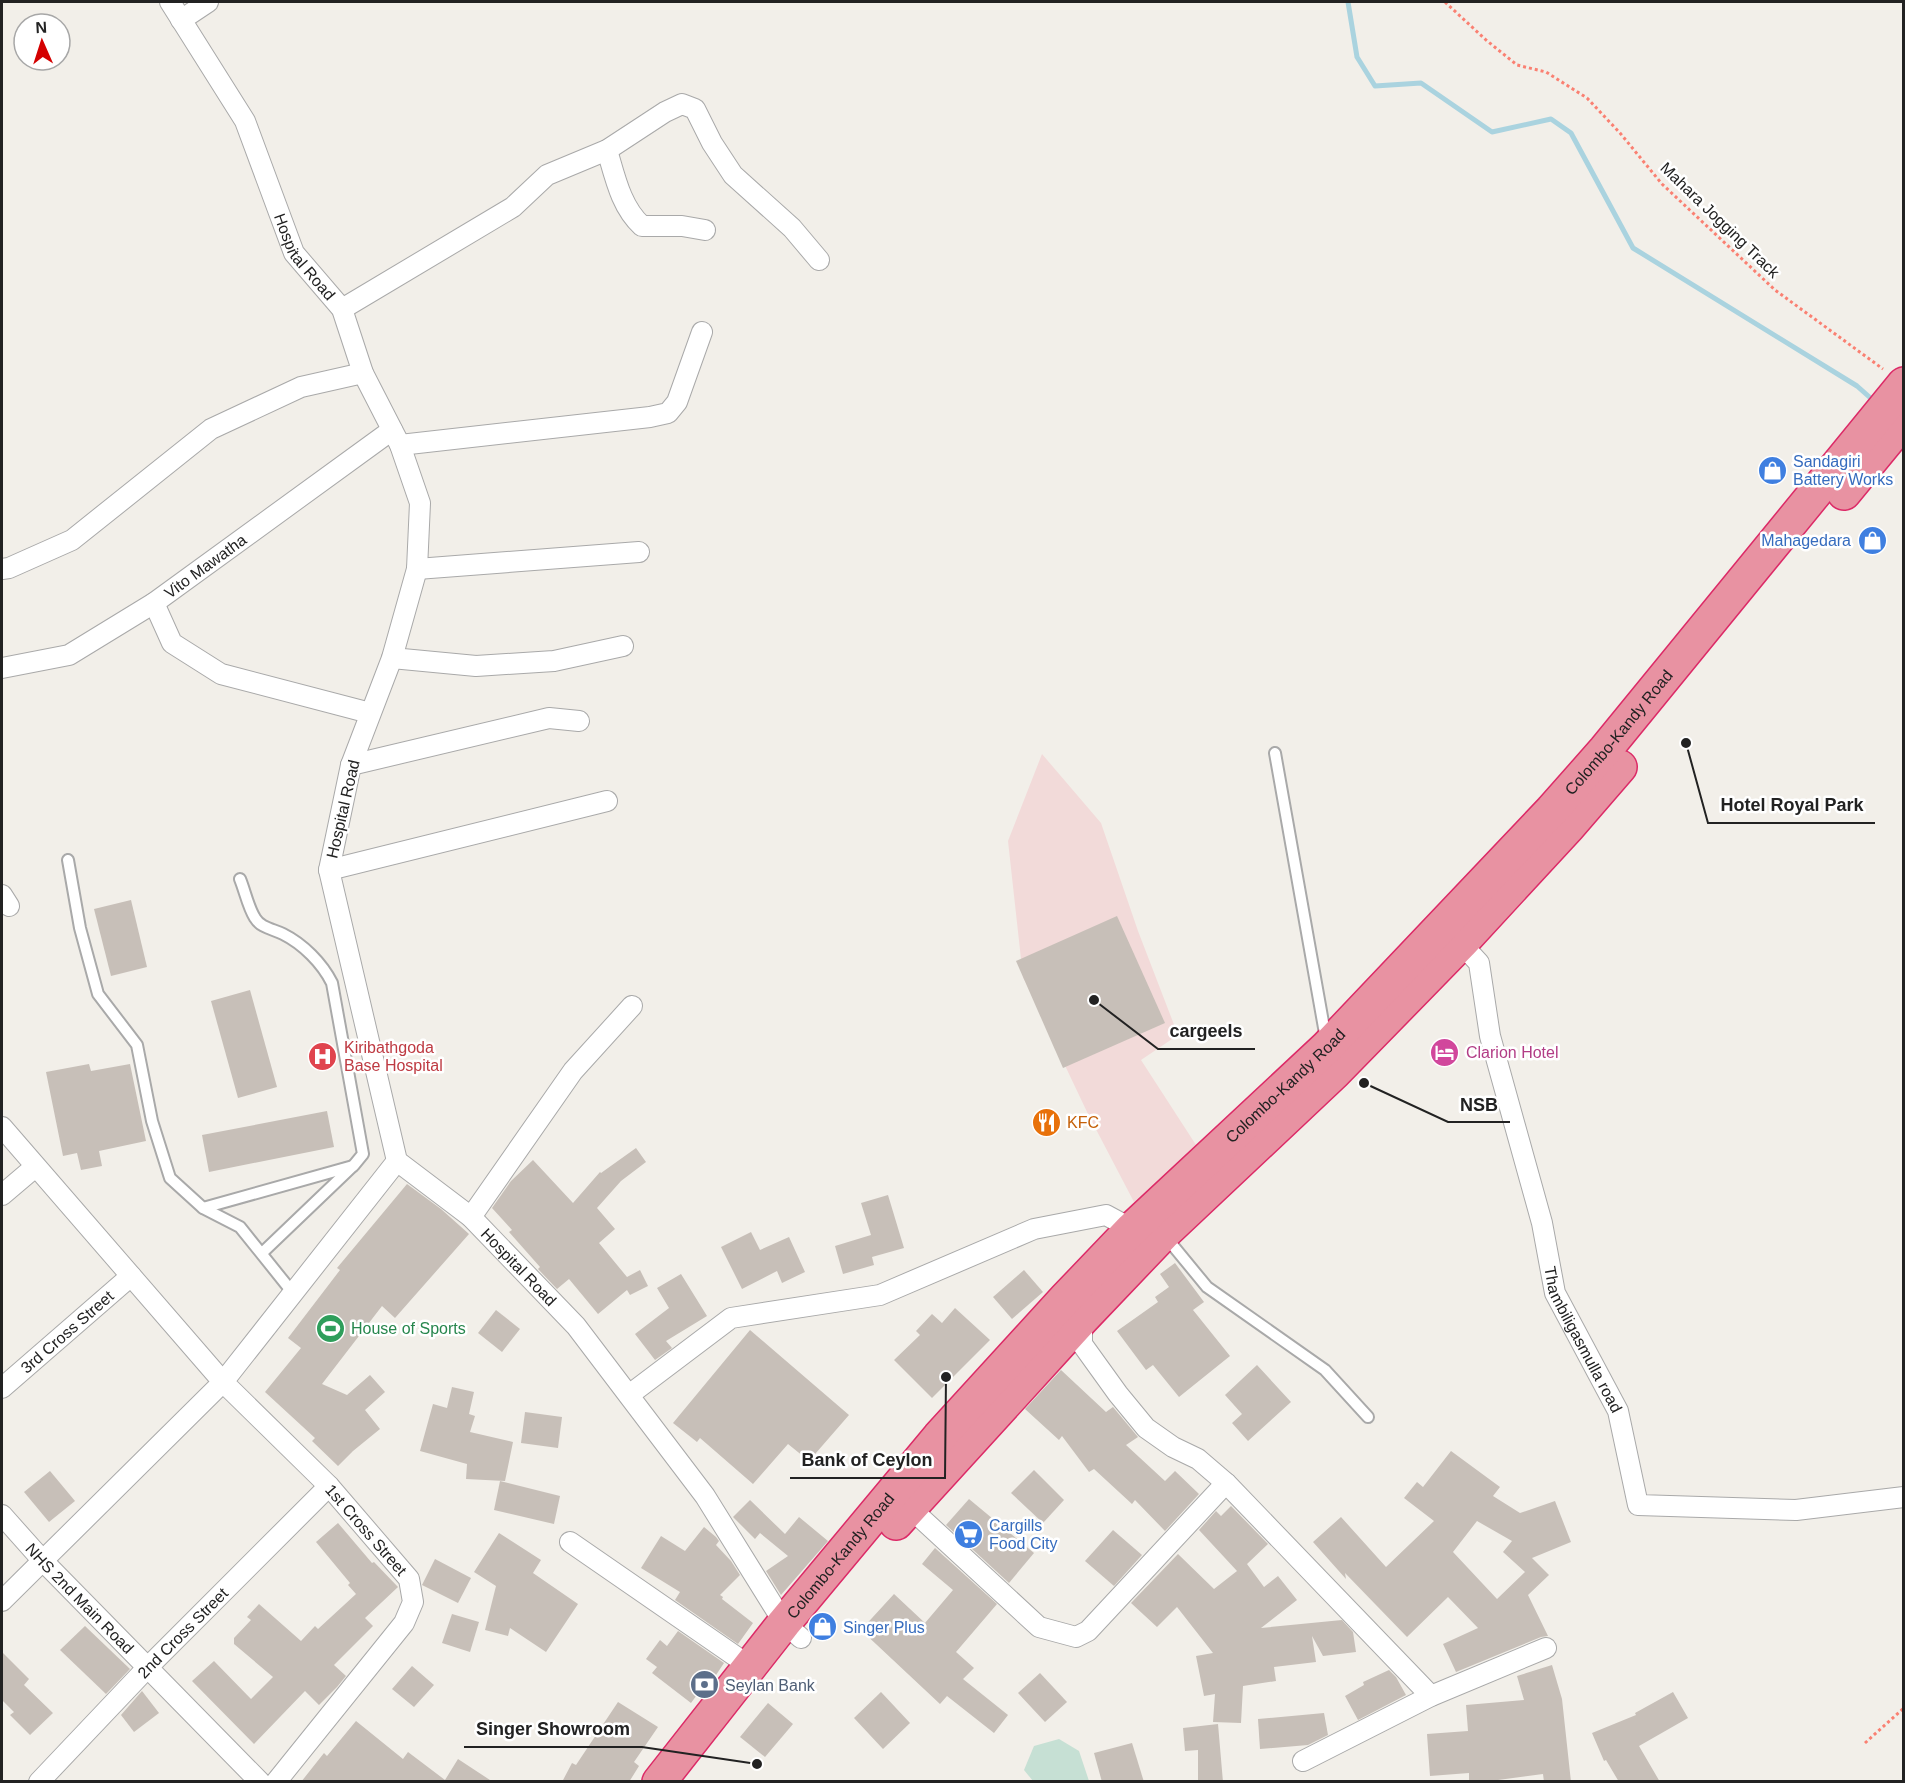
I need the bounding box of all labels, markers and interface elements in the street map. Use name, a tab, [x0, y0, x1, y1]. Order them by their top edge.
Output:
north arrow	[12, 12, 72, 72]
text: N	[35, 19, 47, 36]
street label: Mahara Jogging Track	[1657, 159, 1784, 282]
street label: Hospital Road	[271, 211, 339, 303]
place label: Sandagiri Battery Works	[1793, 453, 1893, 488]
shop icon: Sandagiri Battery Works	[1756, 454, 1788, 486]
shop icon: Mahagedara	[1856, 524, 1888, 556]
street label: Vito Mawatha	[161, 531, 249, 601]
place label: Mahagedara	[1761, 532, 1851, 549]
street label: Colombo-Kandy Road	[1561, 666, 1676, 798]
street label: Hospital Road	[323, 758, 363, 860]
callout: Hotel Royal Park	[1708, 787, 1875, 823]
text: Hotel Royal Park	[1720, 795, 1865, 815]
callout: cargeels	[1158, 1013, 1255, 1049]
text: cargeels	[1169, 1021, 1243, 1041]
street label: Colombo-Kandy Road	[1222, 1025, 1348, 1146]
hotel icon: Clarion Hotel	[1429, 1036, 1461, 1068]
place label: Kiribathgoda Base Hospital	[344, 1039, 443, 1074]
hospital icon: Kiribathgoda Base Hospital	[307, 1040, 339, 1072]
place label: Clarion Hotel	[1466, 1044, 1558, 1061]
callout: NSB	[1448, 1086, 1510, 1122]
text: NSB	[1460, 1095, 1498, 1115]
restaurant icon: KFC	[1030, 1106, 1062, 1138]
place label: KFC	[1067, 1114, 1099, 1131]
street label: Hospital Road	[478, 1225, 560, 1309]
street label: Thambiligasmulla road	[1542, 1265, 1626, 1415]
street label: 3rd Cross Street	[17, 1287, 117, 1376]
sports icon: House of Sports	[314, 1312, 346, 1344]
place label: House of Sports	[351, 1320, 466, 1337]
callout: Bank of Ceylon	[790, 1442, 945, 1478]
text: Bank of Ceylon	[801, 1450, 933, 1470]
street label: 1st Cross Street	[322, 1481, 410, 1579]
street label: Colombo-Kandy Road	[783, 1490, 897, 1622]
place label: Cargills Food City	[989, 1517, 1057, 1552]
supermarket icon: Cargills Food City	[952, 1518, 984, 1550]
street label: NHS 2nd Main Road	[23, 1540, 137, 1657]
street label: 2nd Cross Street	[134, 1584, 231, 1681]
shop icon: Singer Plus	[806, 1611, 838, 1643]
place label: Singer Plus	[843, 1619, 925, 1636]
bank icon: Seylan Bank	[688, 1669, 720, 1701]
place label: Seylan Bank	[725, 1677, 816, 1694]
callout: Singer Showroom	[464, 1711, 642, 1747]
text: Singer Showroom	[476, 1719, 630, 1739]

